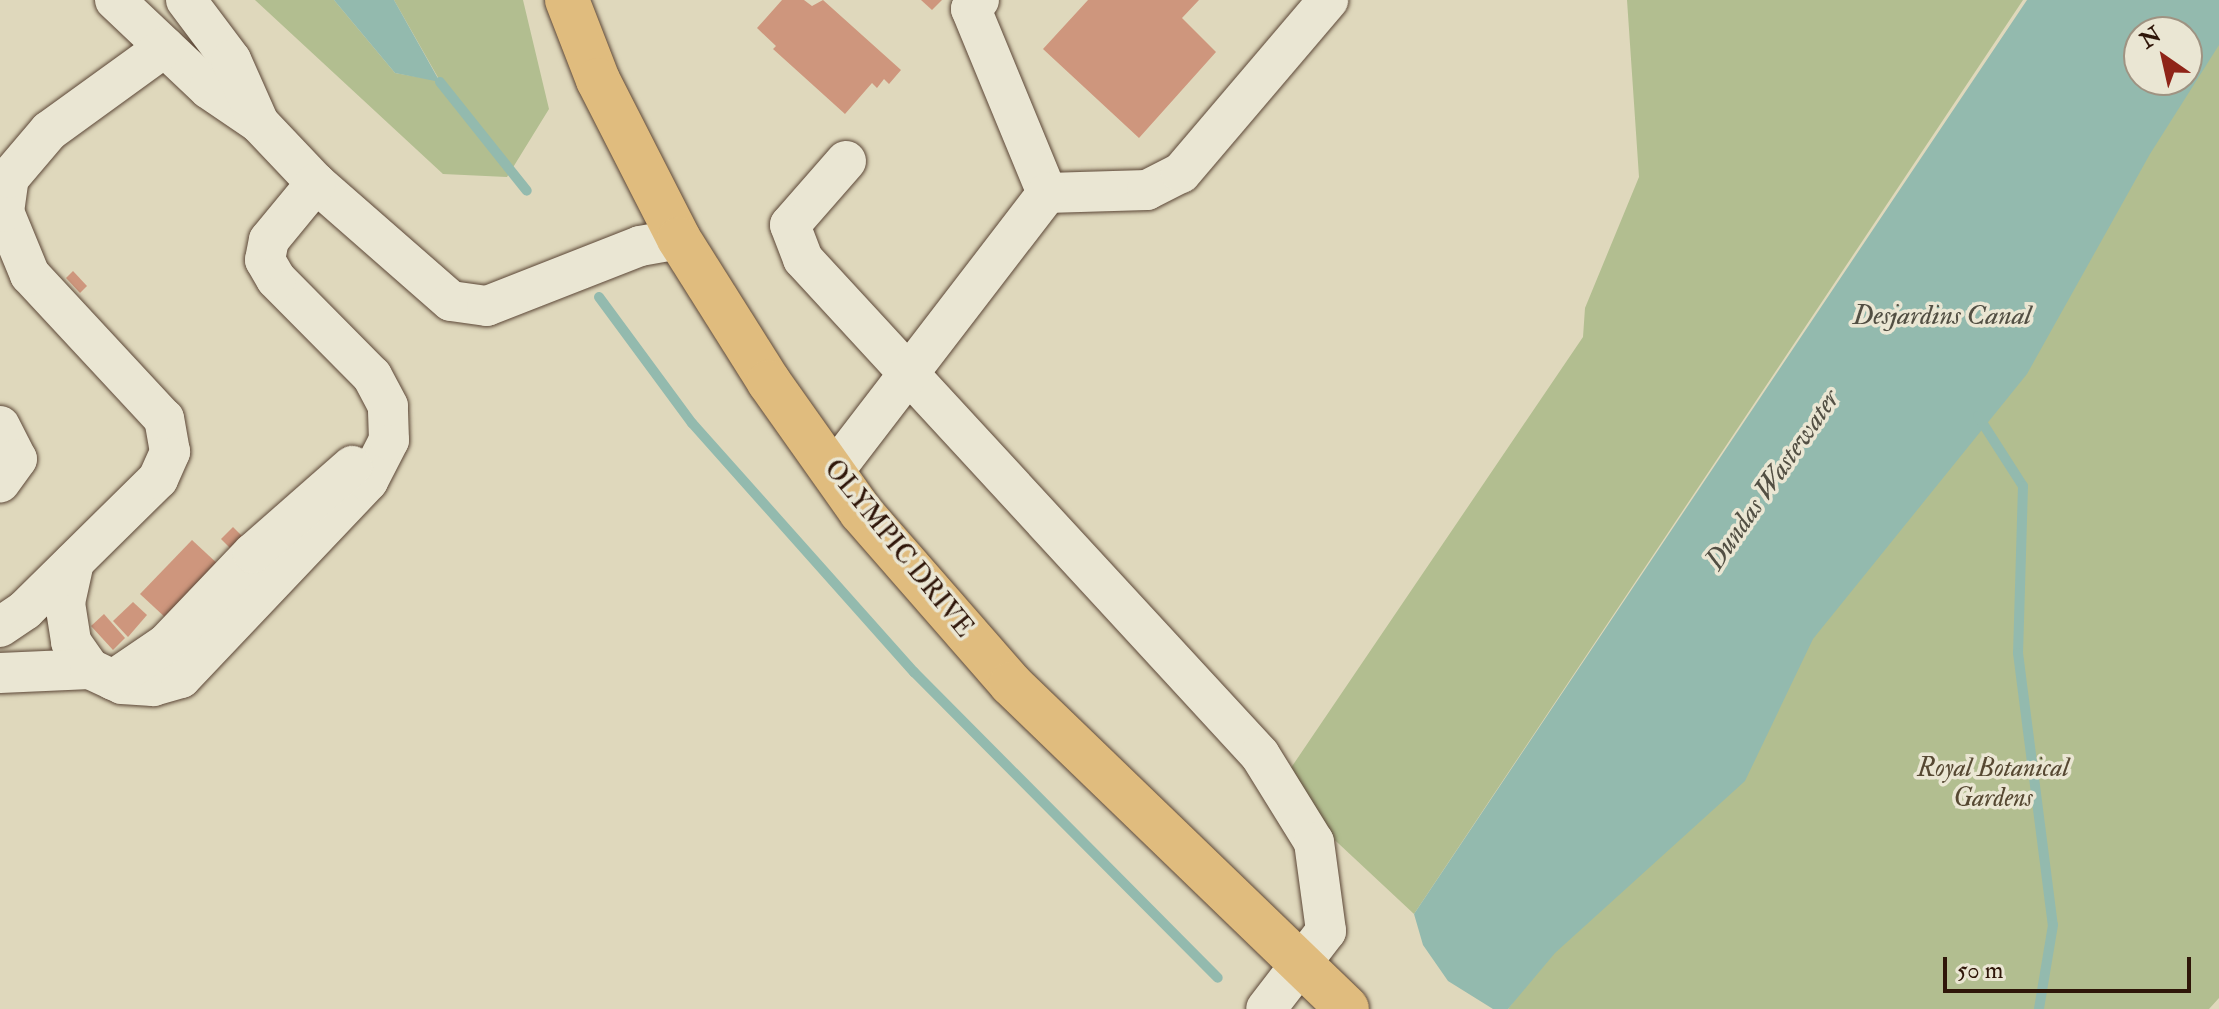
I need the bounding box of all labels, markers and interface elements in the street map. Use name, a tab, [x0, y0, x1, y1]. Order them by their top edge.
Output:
north arrow	[2123, 16, 2203, 96]
text: N	[2135, 21, 2167, 55]
water label: Desjardins Canal	[1853, 299, 2031, 333]
water label: Dundas Wastewater	[1698, 383, 1848, 577]
street label: OLYMPIC DRIVE	[817, 454, 979, 644]
park label: Royal Botanical Gardens	[1917, 753, 2069, 814]
scale bar	[1947, 941, 2195, 991]
text: 50 m	[1957, 955, 2003, 986]

